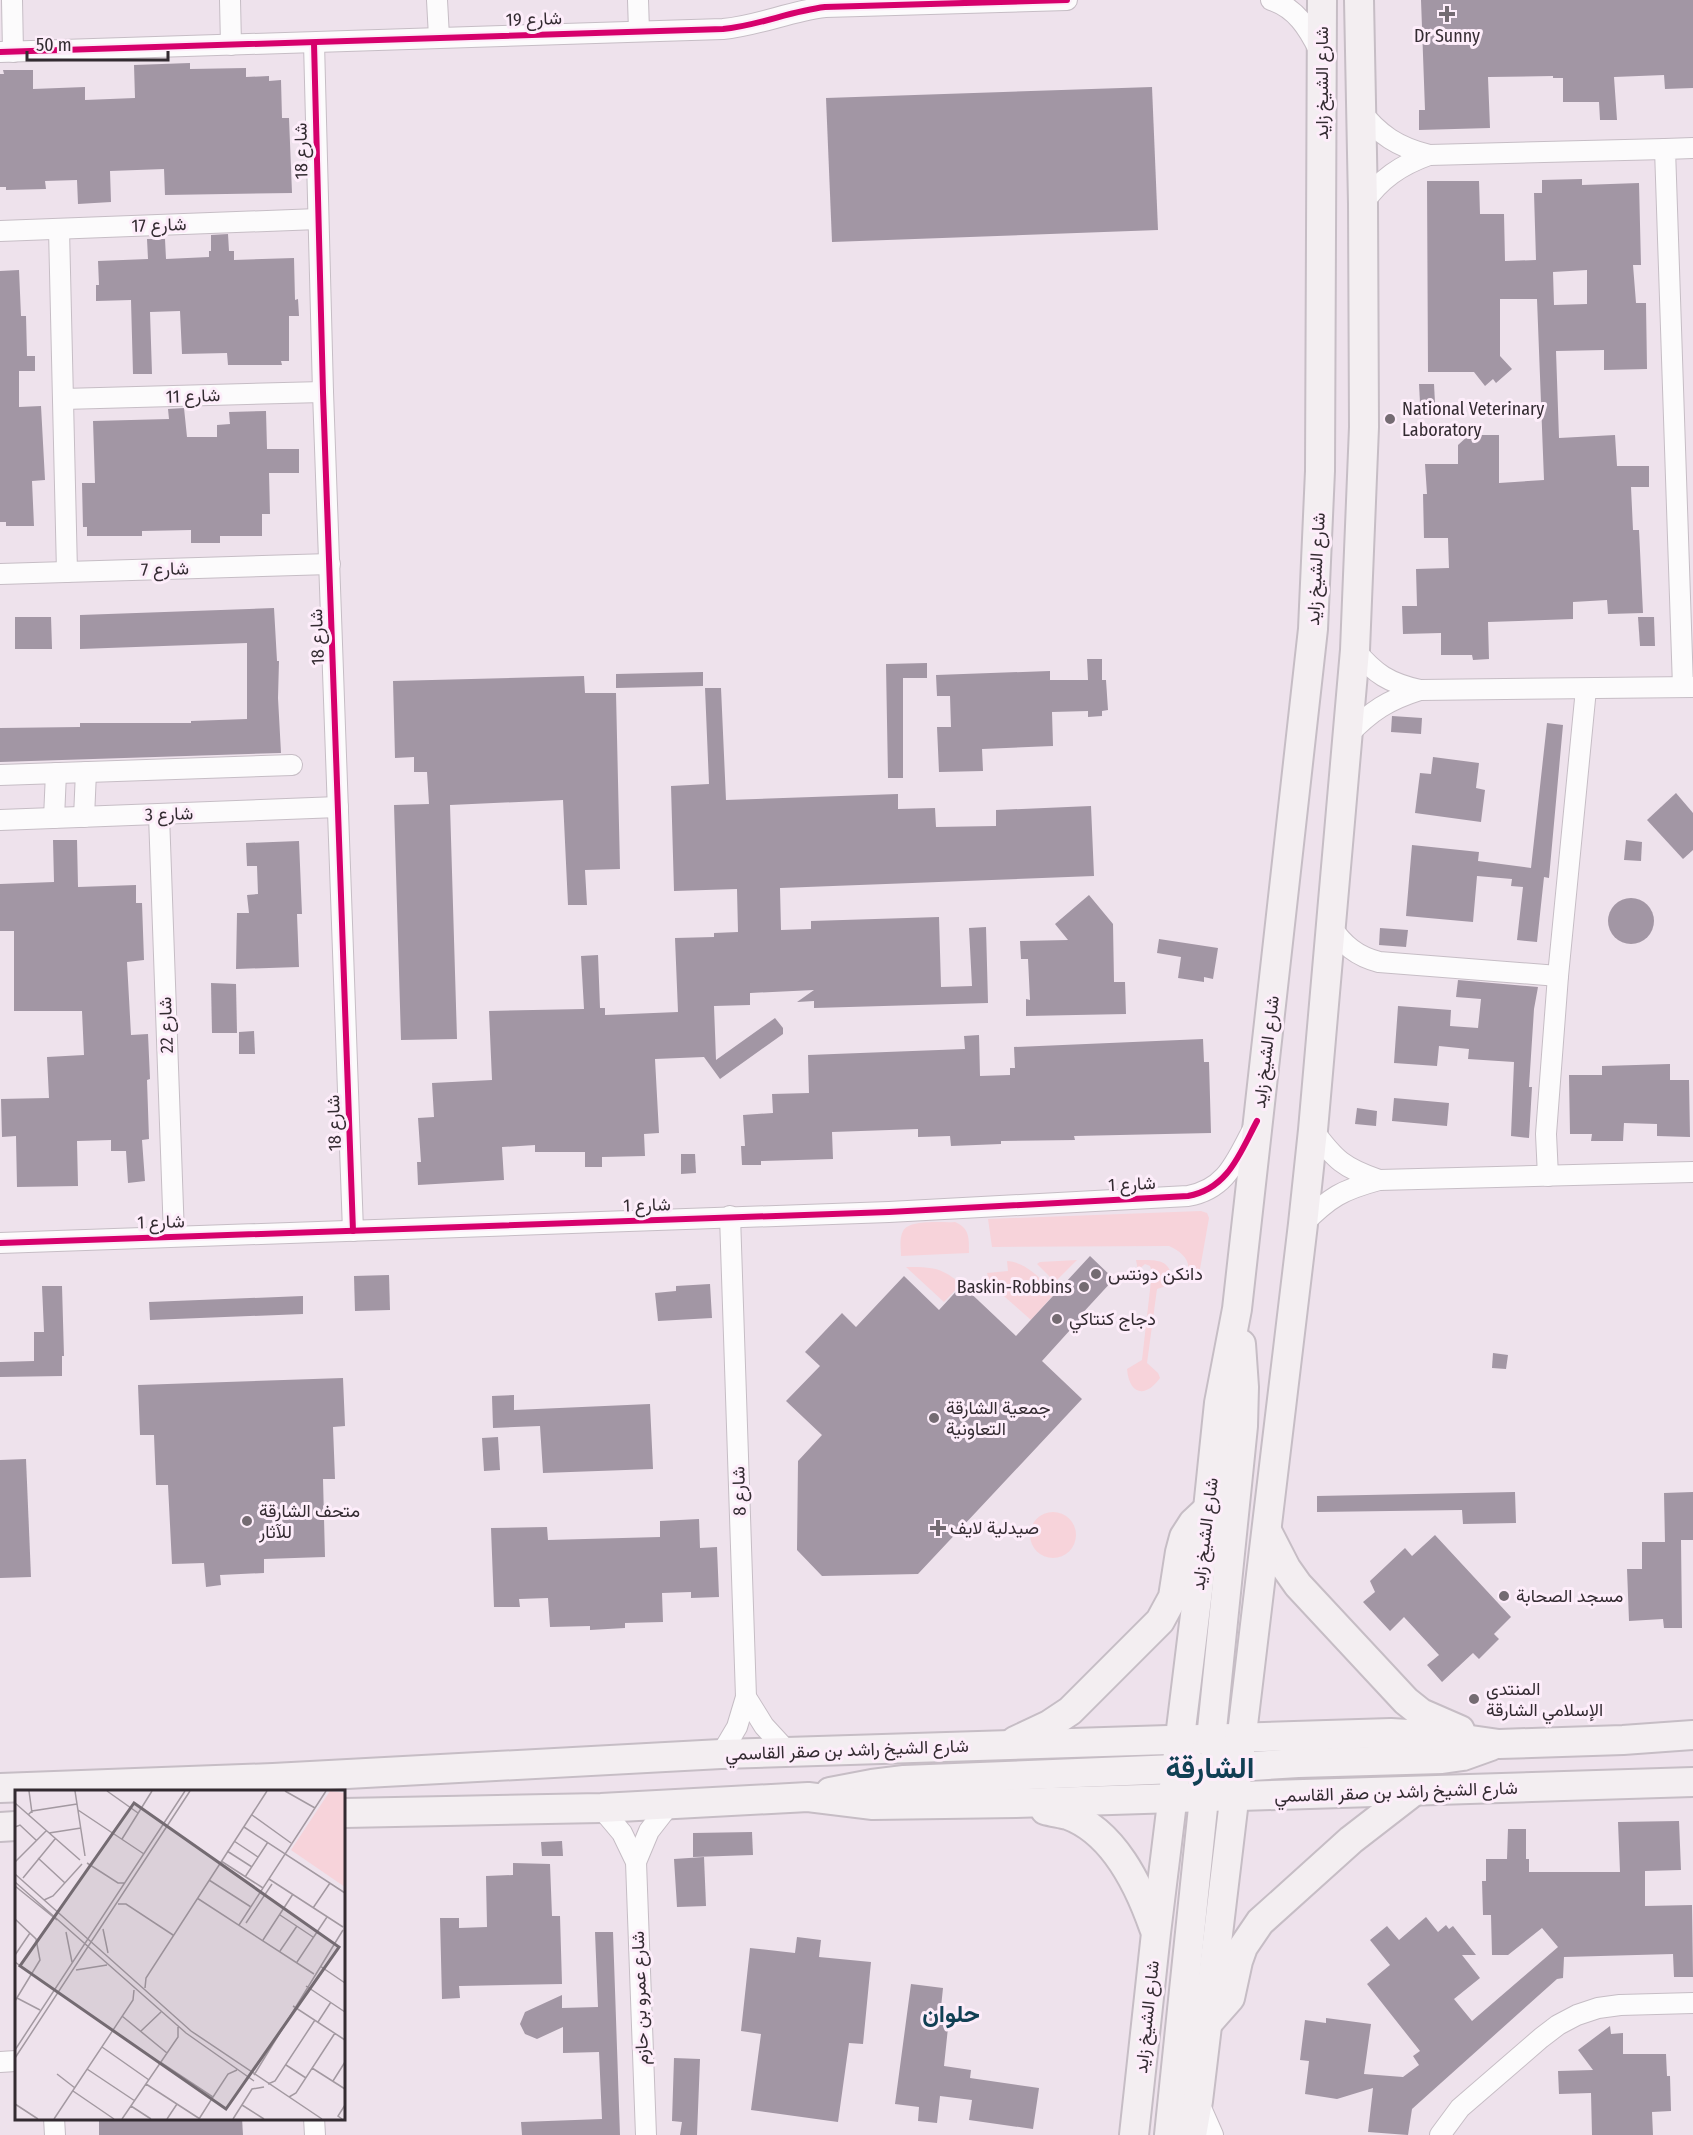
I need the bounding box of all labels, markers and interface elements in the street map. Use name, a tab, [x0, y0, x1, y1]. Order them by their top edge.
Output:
marker: Dr Sunny	[1438, 5, 1456, 23]
street label: شارع 19	[506, 7, 563, 32]
scale bar	[27, 24, 168, 62]
place label: Dr Sunny	[1414, 25, 1480, 47]
street label: شارع الشيخ زايد	[1311, 26, 1334, 140]
text: 50 m	[36, 34, 72, 56]
street label: شارع 18	[290, 123, 313, 179]
street label: شارع 17	[131, 213, 187, 238]
street label: شارع 11	[166, 384, 221, 409]
place label: National Veterinary Laboratory	[1402, 398, 1544, 441]
marker: National Veterinary Laboratory	[1383, 412, 1397, 426]
street label: شارع الشيخ زايد	[1302, 512, 1331, 626]
street label: شارع 7	[141, 557, 189, 582]
street label: شارع 18	[305, 608, 330, 666]
street label: شارع 3	[144, 802, 194, 827]
street label: شارع الشيخ زايد	[1248, 994, 1285, 1110]
street label: شارع 22	[154, 996, 179, 1054]
street label: شارع 18	[322, 1094, 347, 1152]
street label: شارع 1	[1108, 1172, 1156, 1197]
street label: شارع 1	[623, 1193, 671, 1218]
street label: شارع 1	[137, 1210, 185, 1235]
place label: دانكن دونتس	[1108, 1263, 1203, 1285]
marker: دانكن دونتس	[1089, 1267, 1103, 1281]
place label: Baskin-Robbins	[957, 1276, 1072, 1298]
marker: Baskin-Robbins	[1077, 1280, 1091, 1294]
place label: دجاج كنتاكي	[1069, 1308, 1156, 1334]
marker: دجاج كنتاكي	[1050, 1312, 1064, 1326]
place label: جمعية الشارقة التعاونية	[946, 1397, 1051, 1440]
marker: جمعية الشارقة التعاونية	[927, 1411, 941, 1425]
street label: شارع 8	[727, 1466, 752, 1516]
street label: شارع الشيخ زايد	[1187, 1476, 1224, 1592]
place label: متحف الشارقة للآثار	[258, 1500, 360, 1543]
marker: متحف الشارقة للآثار	[240, 1514, 254, 1528]
place label: صيدلية لايف	[950, 1517, 1039, 1539]
marker: صيدلية لايف	[931, 1521, 945, 1535]
place label: مسجد الصحابة	[1516, 1585, 1623, 1607]
marker: مسجد الصحابة	[1497, 1589, 1511, 1603]
place label: المنتدى الإسلامي الشارقة	[1486, 1678, 1603, 1725]
marker: المنتدى الإسلامي الشارقة	[1467, 1692, 1481, 1706]
street label: شارع الشيخ راشد بن صقر القاسمي	[725, 1735, 969, 1769]
district label: الشارقة	[1165, 1750, 1255, 1786]
street label: شارع الشيخ راشد بن صقر القاسمي	[1274, 1777, 1518, 1811]
inset map	[15, 1790, 345, 2120]
street label: شارع عمرو بن حازم	[627, 1931, 654, 2065]
street label: شارع الشيخ زايد	[1130, 1959, 1165, 2075]
district label: حلوان	[922, 2000, 980, 2029]

